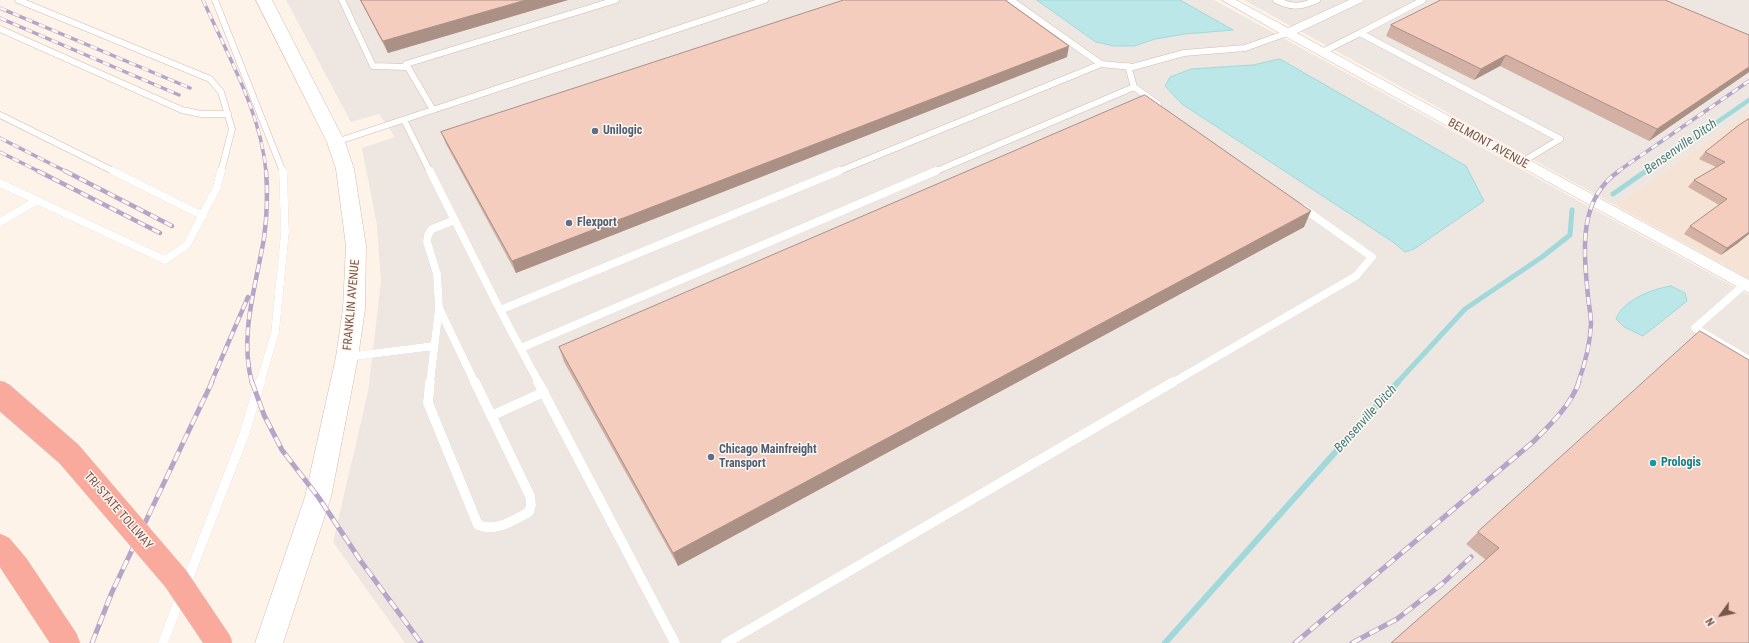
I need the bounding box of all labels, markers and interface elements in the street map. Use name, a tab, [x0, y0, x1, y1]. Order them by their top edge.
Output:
street label: BELMONT AVENUE	[1445, 116, 1531, 172]
water label: Bensenville Ditch	[1642, 116, 1720, 178]
place label: Unilogic	[603, 124, 642, 138]
marker: Unilogic	[590, 126, 600, 136]
place label: Flexport	[577, 216, 617, 230]
marker: Flexport	[564, 218, 574, 228]
street label: FRANKLIN AVENUE	[341, 259, 363, 351]
water label: Bensenville Ditch	[1332, 382, 1400, 456]
place label: Chicago Mainfreight Transport	[719, 443, 817, 471]
marker: Chicago Mainfreight Transport	[706, 452, 716, 462]
place label: Prologis	[1661, 456, 1701, 470]
marker: Prologis	[1648, 458, 1658, 468]
street label: TRI-STATE TOLLWAY	[81, 470, 155, 552]
north arrow	[1701, 595, 1741, 635]
text: N	[1703, 615, 1718, 628]

